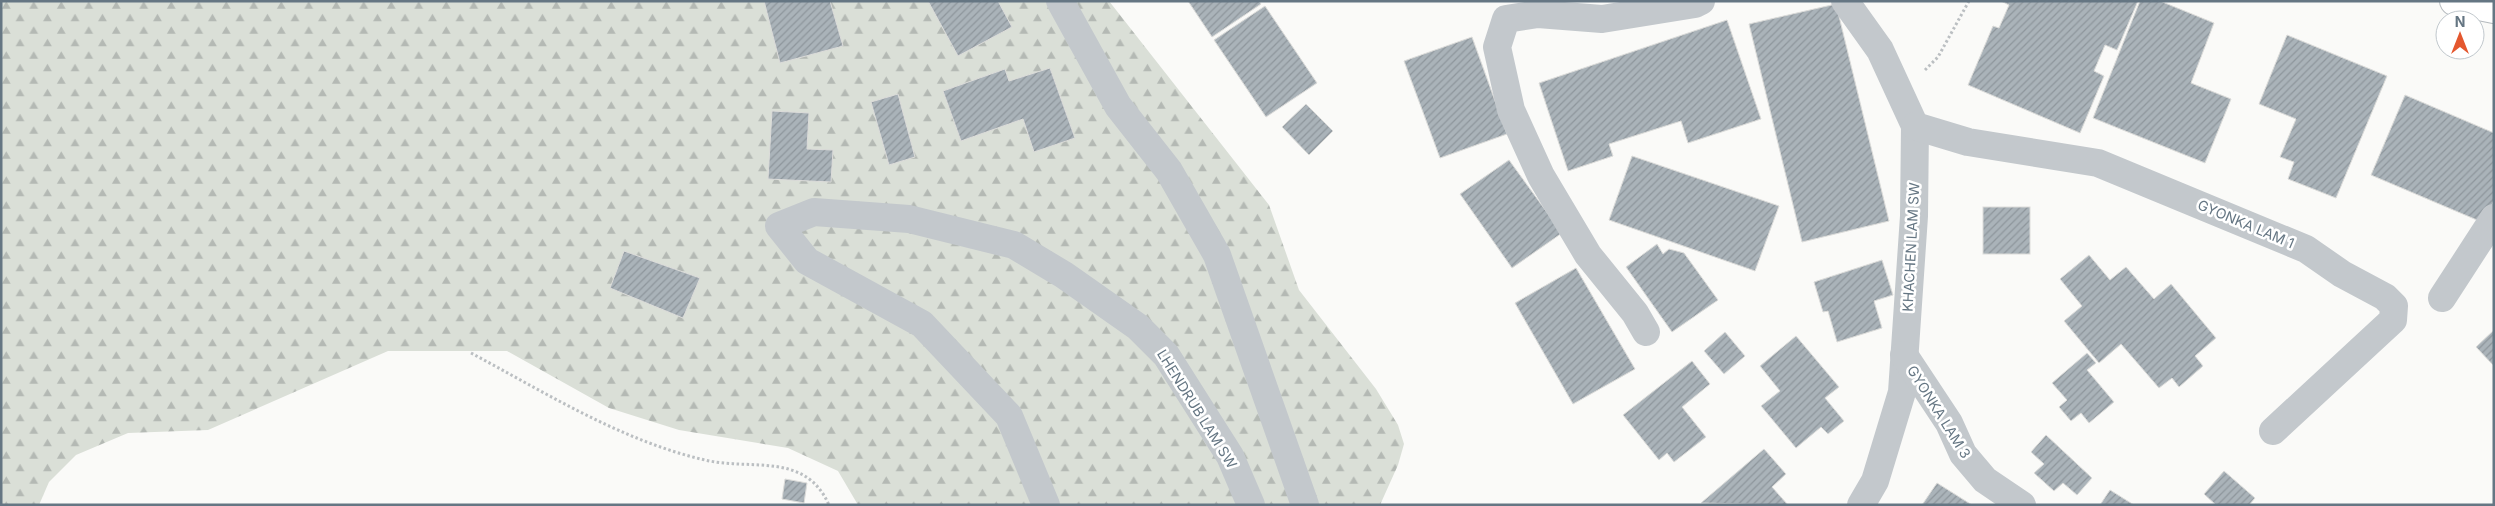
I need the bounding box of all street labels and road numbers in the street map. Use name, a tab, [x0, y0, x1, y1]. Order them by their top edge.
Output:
street label: KHACHEN LAM SW	[1899, 182, 1922, 312]
street label: GYONKA LAM 1	[2195, 196, 2297, 252]
street label: LHENDRUB LAM SW	[1154, 346, 1241, 471]
street label: GYONKA LAM 3	[1904, 362, 1975, 461]

